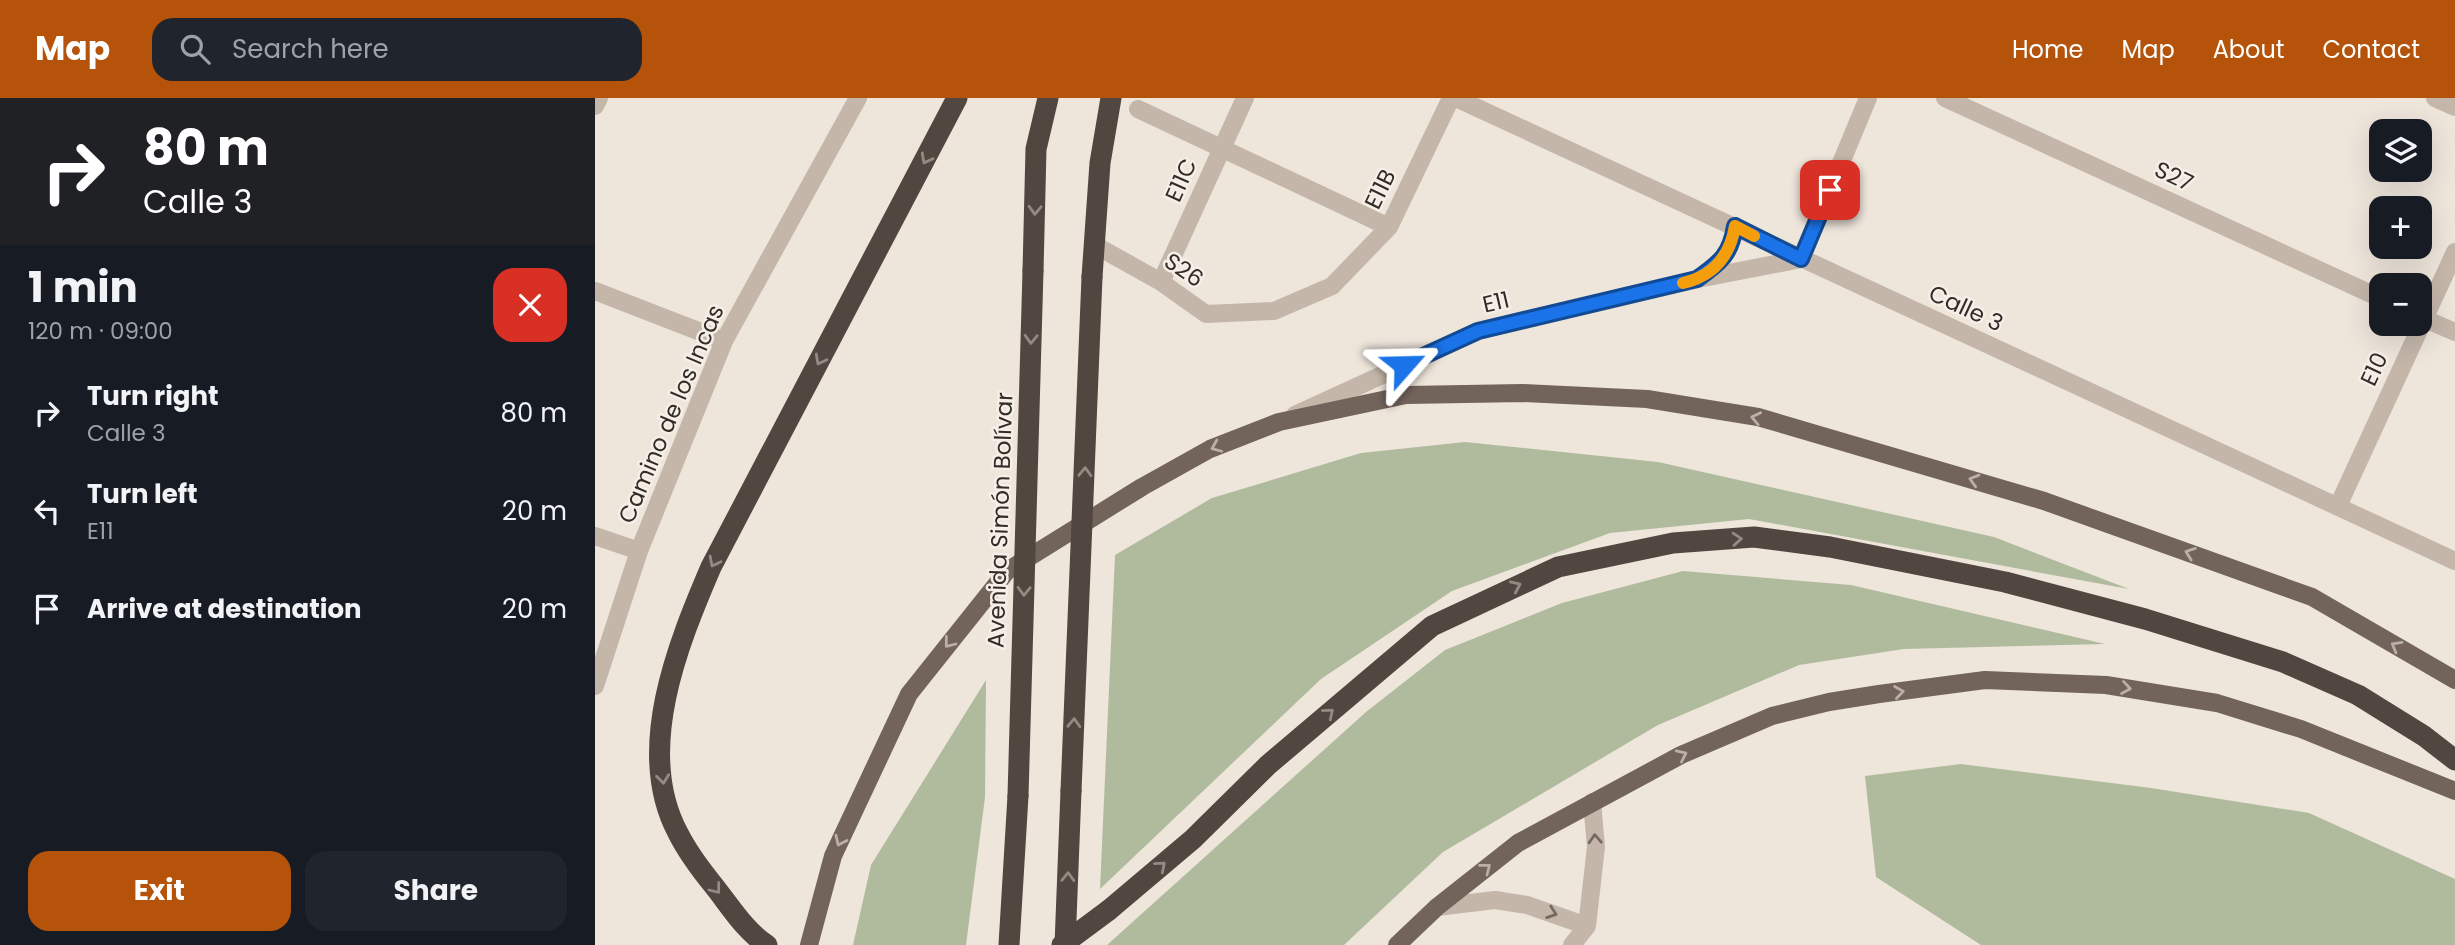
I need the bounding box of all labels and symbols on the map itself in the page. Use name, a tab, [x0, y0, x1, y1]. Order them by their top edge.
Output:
one-way arrow	[920, 152, 934, 164]
street label: E11C	[1157, 153, 1205, 207]
street label: S27	[2149, 153, 2199, 199]
pin	[1800, 160, 1860, 220]
street label: E11B	[1357, 164, 1403, 214]
one-way arrow	[1027, 205, 1043, 216]
street label: S26	[1158, 245, 1210, 295]
street label: Calle 3	[1924, 277, 2008, 339]
street label: E11	[1479, 283, 1513, 321]
street label: Camino de los Incas	[610, 300, 732, 528]
position arrow	[1367, 328, 1441, 402]
one-way arrow	[1024, 334, 1039, 345]
street label: E10	[2352, 347, 2396, 391]
one-way arrow	[815, 353, 828, 365]
street label: Avenida Simón Bolívar	[980, 392, 1020, 648]
one-way arrow	[1750, 411, 1762, 426]
one-way arrow	[1211, 439, 1223, 453]
one-way arrow	[1077, 466, 1092, 477]
one-way arrow	[1968, 474, 1980, 489]
one-way arrow	[1731, 531, 1742, 546]
one-way arrow	[2184, 547, 2196, 561]
one-way arrow	[709, 554, 723, 567]
one-way arrow	[1509, 580, 1521, 594]
one-way arrow	[1016, 586, 1032, 597]
one-way arrow	[945, 636, 958, 648]
one-way arrow	[2391, 641, 2404, 654]
one-way arrow	[2120, 680, 2132, 695]
one-way arrow	[1893, 684, 1905, 699]
one-way arrow	[1321, 709, 1334, 721]
one-way arrow	[1067, 718, 1082, 729]
one-way arrow	[1675, 749, 1687, 763]
one-way arrow	[655, 774, 670, 785]
one-way arrow	[834, 834, 848, 846]
one-way arrow	[1587, 834, 1602, 845]
one-way arrow	[1153, 862, 1166, 874]
one-way arrow	[1478, 864, 1490, 877]
one-way arrow	[1061, 871, 1076, 882]
one-way arrow	[707, 881, 720, 893]
one-way arrow	[1545, 905, 1557, 919]

